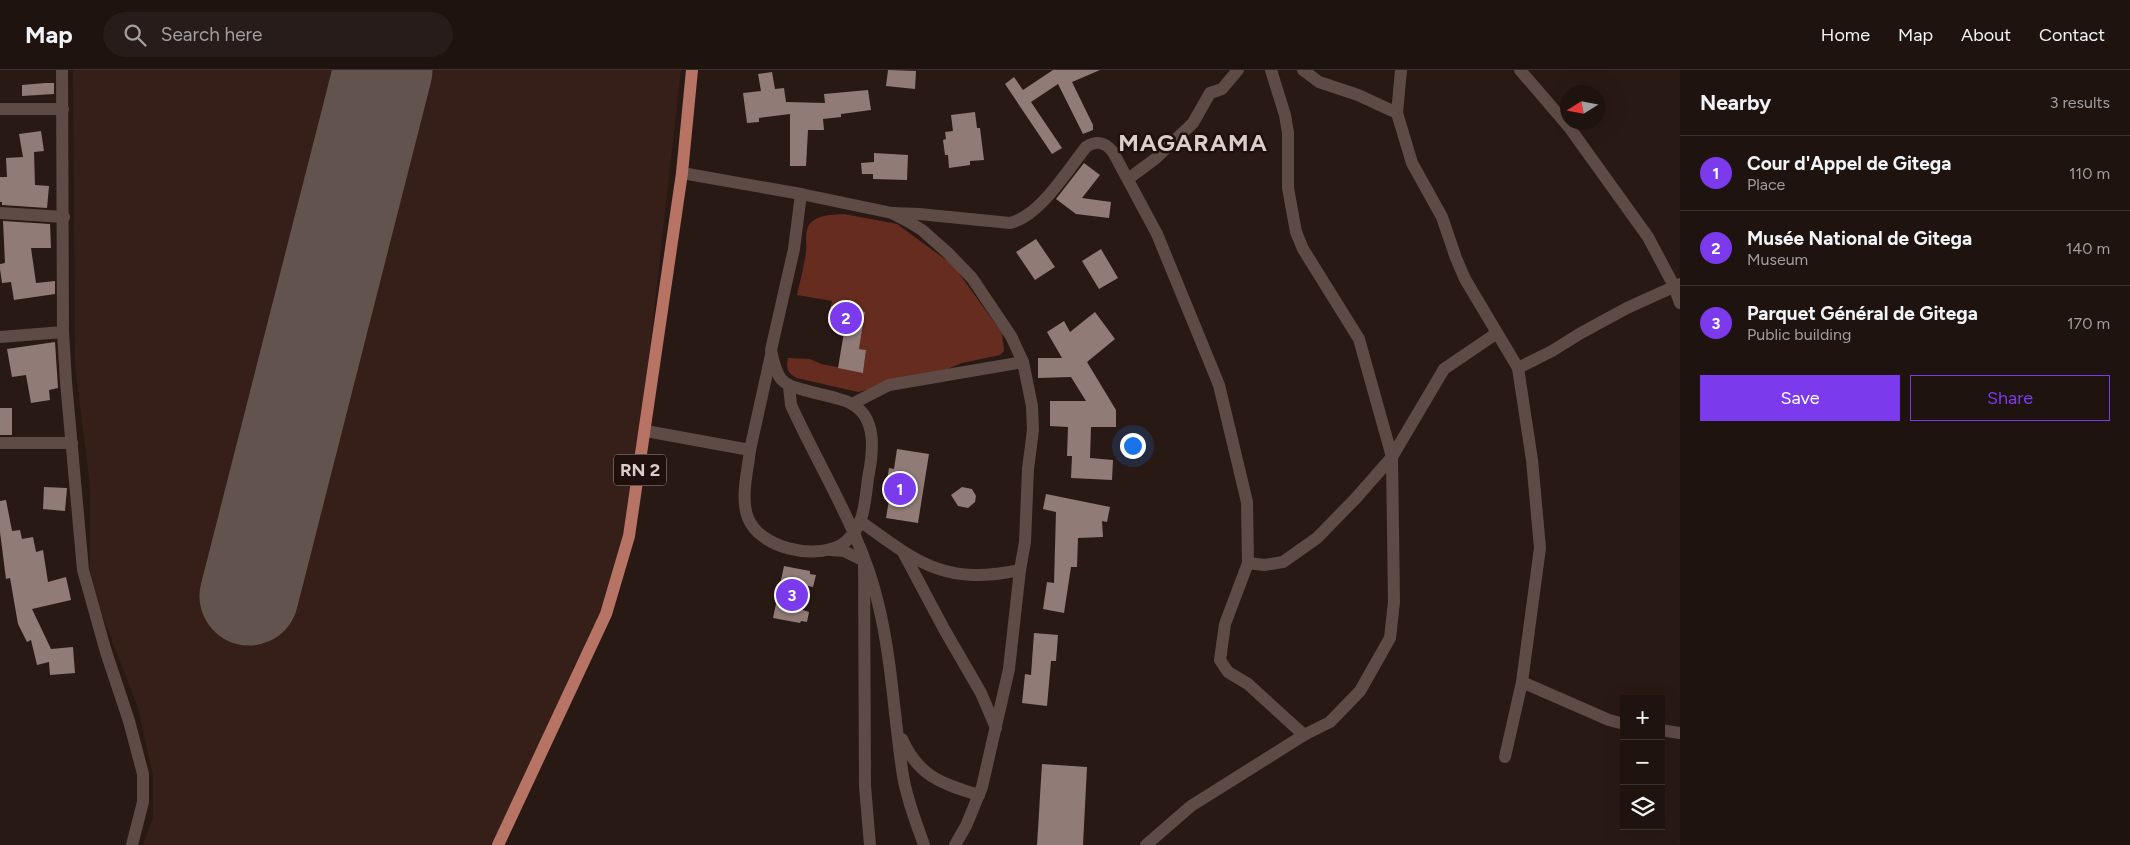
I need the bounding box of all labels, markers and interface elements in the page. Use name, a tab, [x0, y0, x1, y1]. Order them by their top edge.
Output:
search box	[103, 12, 453, 57]
text: Map	[25, 20, 73, 49]
icon: search	[121, 21, 149, 49]
text: Search here	[161, 23, 262, 46]
text: Home	[1821, 24, 1870, 46]
text: Map	[1898, 24, 1933, 46]
text: About	[1961, 24, 2011, 46]
text: Contact	[2039, 24, 2105, 46]
north arrow	[1560, 85, 1605, 130]
text: Nearby	[1700, 90, 1771, 115]
text: 3 results	[2050, 93, 2110, 112]
district label: MAGARAMA	[1118, 128, 1268, 157]
text: Cour d'Appel de Gitega	[1747, 152, 1951, 175]
text: 1	[1713, 164, 1719, 183]
text: 110 m	[2069, 164, 2110, 183]
text: Place	[1747, 175, 1785, 194]
text: Musée National de Gitega	[1747, 227, 1972, 250]
text: 2	[1711, 239, 1721, 258]
text: 140 m	[2066, 239, 2110, 258]
text: Museum	[1747, 250, 1808, 269]
pin: 2	[830, 299, 862, 337]
text: Parquet Général de Gitega	[1747, 302, 1978, 325]
text: 3	[1712, 314, 1720, 333]
text: 170 m	[2067, 314, 2110, 333]
text: Public building	[1747, 325, 1851, 344]
button: Save	[1700, 375, 1900, 421]
button: Share	[1910, 375, 2110, 421]
your location	[1120, 433, 1146, 459]
road number: RN 2	[614, 454, 666, 486]
pin: 1	[884, 470, 916, 508]
pin: 3	[776, 576, 808, 614]
map controls	[1620, 695, 1665, 830]
button: +	[1620, 695, 1665, 740]
button: −	[1620, 740, 1665, 785]
button: layers	[1620, 785, 1665, 830]

